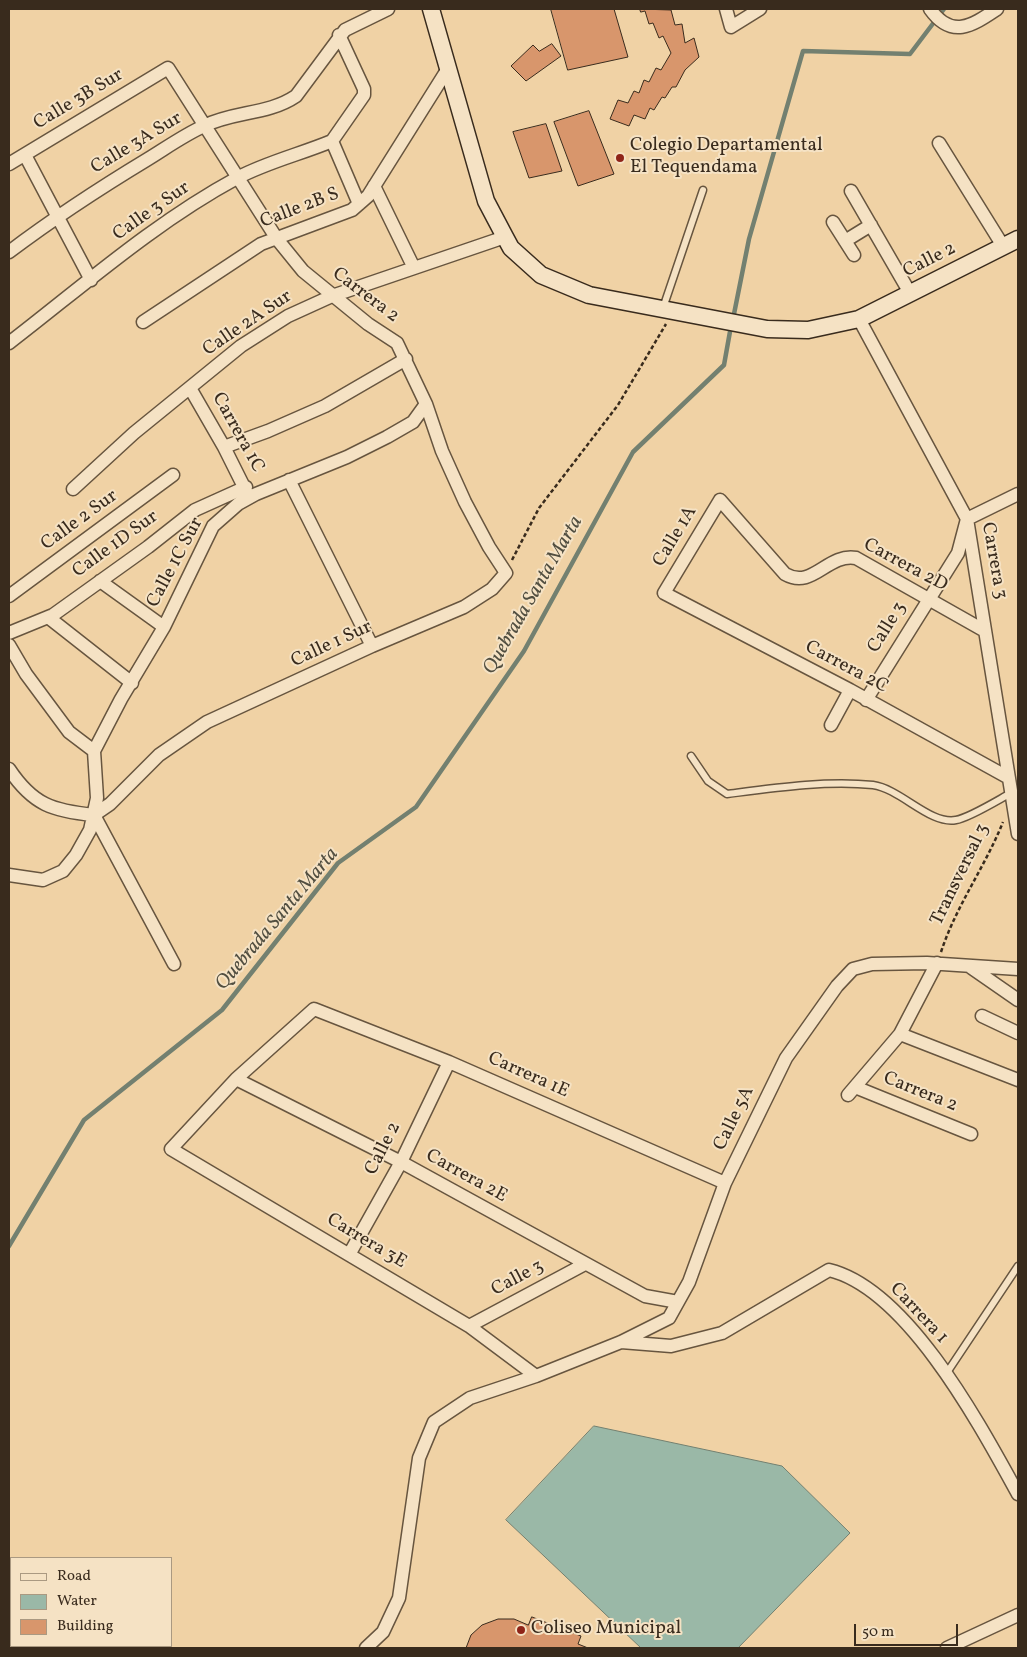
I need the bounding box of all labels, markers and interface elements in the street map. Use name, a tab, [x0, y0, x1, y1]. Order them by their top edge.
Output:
street label: Calle 3B Sur	[30, 64, 128, 136]
street label: Calle 3A Sur	[87, 108, 187, 180]
place label: Colegio Departamental El Tequendama	[630, 136, 823, 180]
marker: Colegio Departamental El Tequendama	[614, 152, 626, 164]
street label: Calle 3 Sur	[109, 177, 195, 247]
street label: Calle 2B S	[257, 184, 343, 234]
street label: Calle 2	[900, 238, 960, 284]
street label: Carrera 2	[327, 263, 403, 329]
street label: Calle 2A Sur	[199, 286, 297, 362]
street label: Carrera 1C	[206, 389, 268, 477]
street label: Calle 2 Sur	[37, 486, 123, 556]
street label: Calle 1A	[649, 503, 703, 571]
street label: Calle 1D Sur	[69, 506, 163, 584]
water label: Quebrada Santa Marta	[479, 513, 589, 679]
street label: Calle 1C Sur	[143, 514, 209, 612]
street label: Carrera 3	[975, 521, 1011, 601]
street label: Carrera 2D	[859, 534, 951, 598]
street label: Calle 3	[864, 598, 912, 658]
street label: Calle 1 Sur	[288, 616, 376, 674]
street label: Carrera 2C	[801, 637, 891, 699]
street label: Transversal 3	[927, 820, 995, 930]
water label: Quebrada Santa Marta	[211, 844, 345, 996]
street label: Carrera 1E	[484, 1048, 572, 1104]
street label: Carrera 2	[879, 1068, 961, 1118]
street label: Calle 5A	[710, 1083, 760, 1155]
street label: Calle 2	[361, 1119, 407, 1179]
street label: Carrera 2E	[421, 1145, 511, 1209]
street label: Carrera 3E	[322, 1209, 410, 1275]
street label: Calle 3	[488, 1256, 548, 1302]
street label: Carrera 1	[884, 1279, 952, 1349]
legend	[10, 1557, 172, 1647]
text: Road	[57, 1566, 91, 1587]
text: Water	[57, 1591, 97, 1612]
scale bar	[857, 1614, 961, 1646]
text: Building	[57, 1616, 113, 1637]
place label: Coliseo Municipal	[531, 1619, 681, 1641]
text: 50 m	[862, 1622, 894, 1643]
marker: Coliseo Municipal	[515, 1624, 527, 1636]

